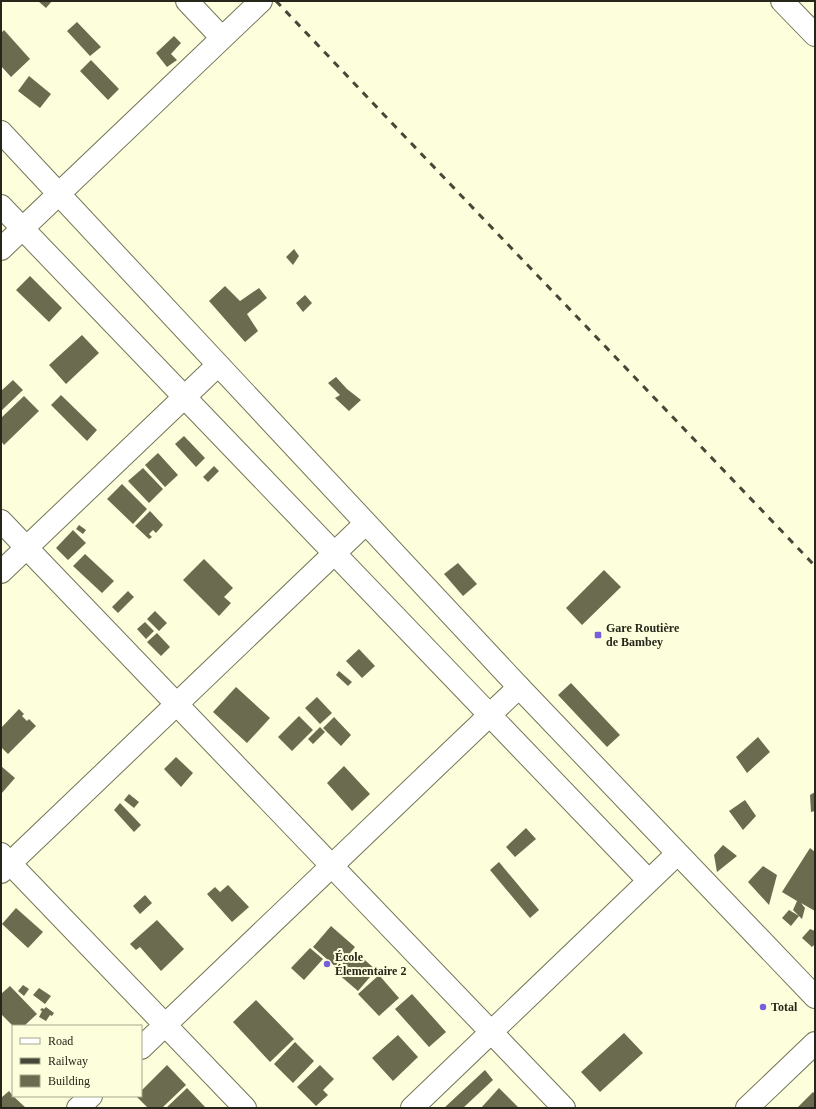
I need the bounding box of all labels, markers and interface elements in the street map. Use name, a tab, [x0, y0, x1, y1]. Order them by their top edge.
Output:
place label: Gare Routière de Bambey	[606, 621, 680, 649]
marker: Gare Routière de Bambey	[593, 630, 603, 640]
place label: École Élementaire 2	[335, 950, 406, 978]
marker: École Élementaire 2	[322, 959, 332, 969]
place label: Total	[771, 1000, 798, 1014]
marker: Total	[758, 1002, 768, 1012]
legend	[12, 1025, 142, 1097]
text: Road	[48, 1034, 73, 1048]
text: Railway	[48, 1054, 88, 1068]
text: Building	[48, 1074, 90, 1088]

